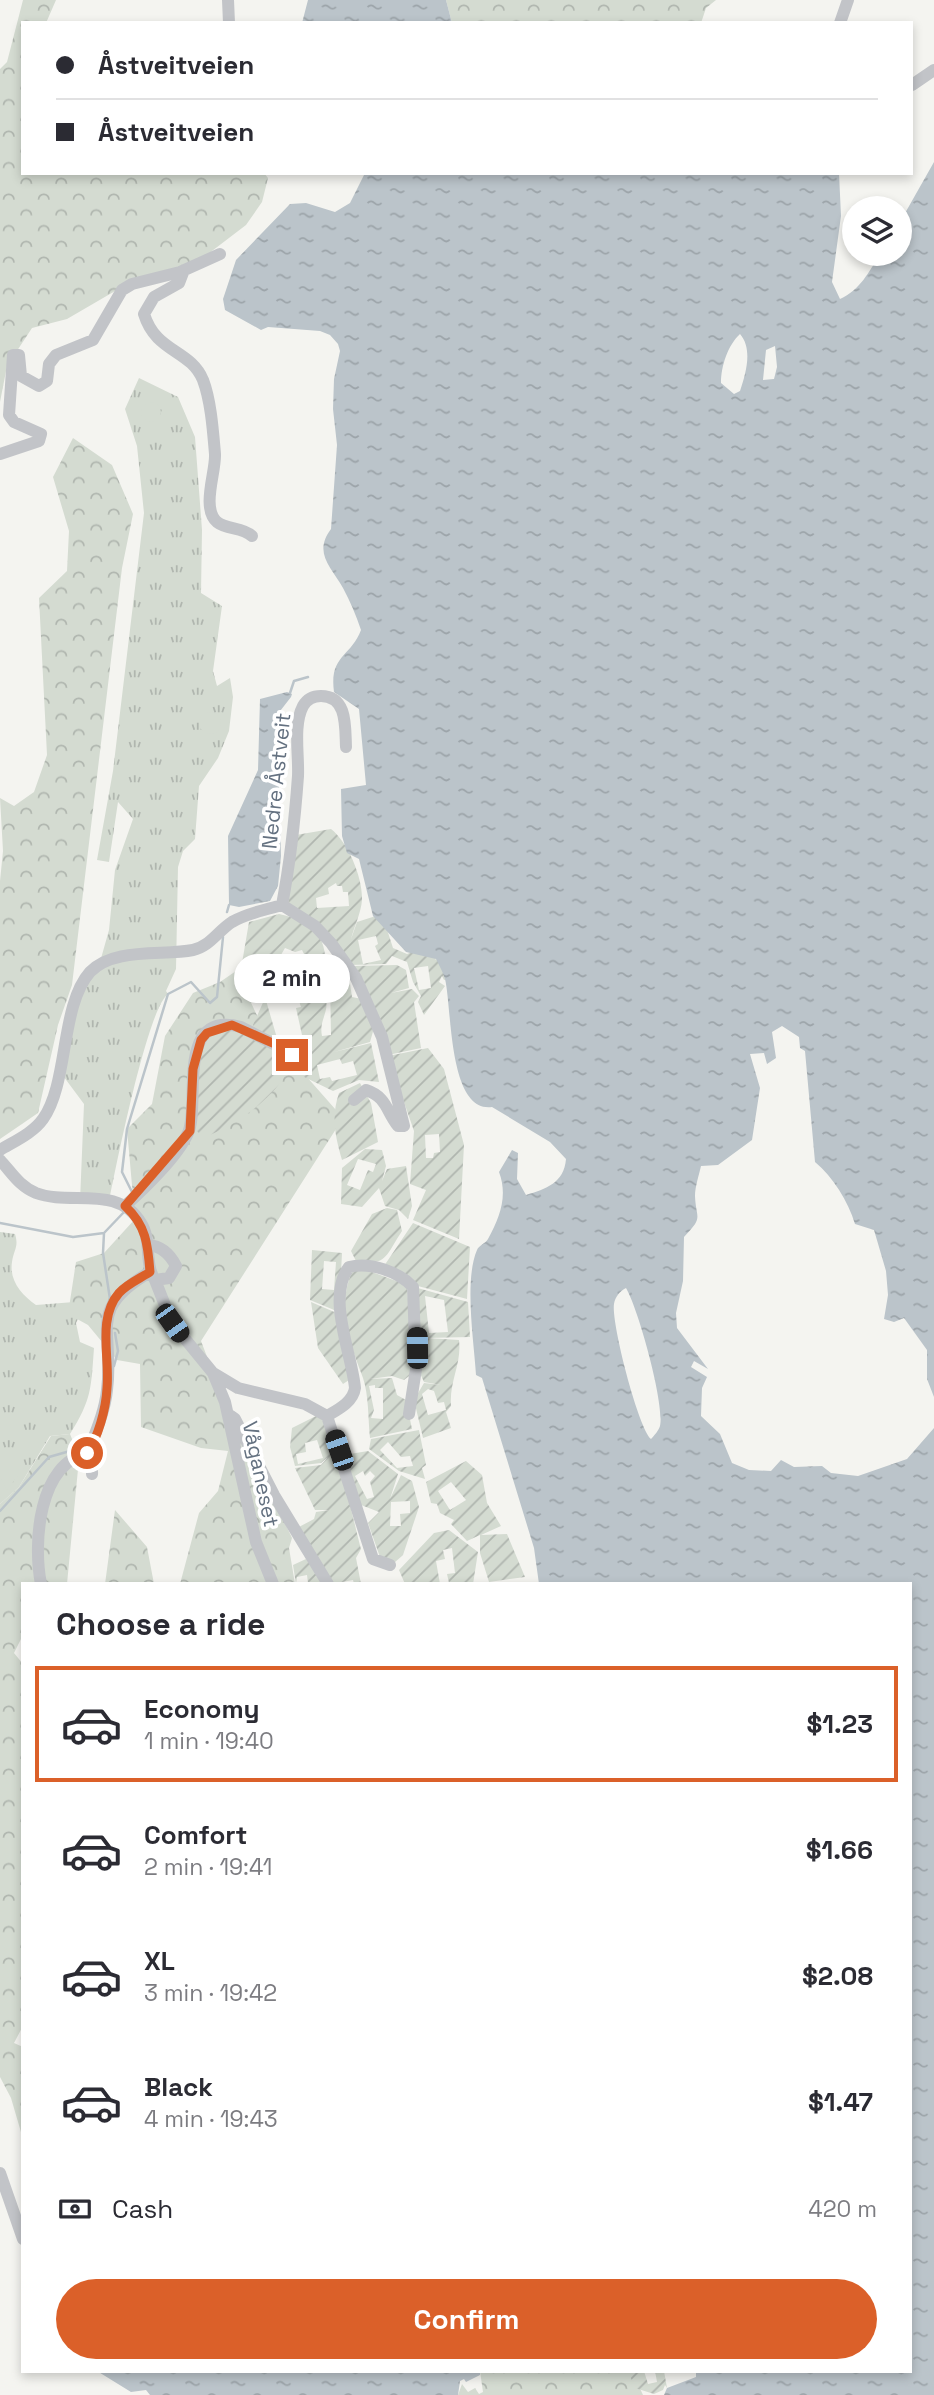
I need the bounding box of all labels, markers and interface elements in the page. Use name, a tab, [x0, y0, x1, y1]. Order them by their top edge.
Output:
text: Åstveitveien	[98, 48, 254, 82]
text: Åstveitveien	[98, 115, 254, 149]
map controls	[842, 196, 912, 266]
button: layers	[842, 196, 912, 266]
street label: Nedre Åstveit	[255, 712, 297, 850]
callout: 2 min	[234, 954, 350, 1002]
text: 2 min	[262, 963, 322, 993]
route end	[276, 1039, 308, 1071]
car	[152, 1300, 193, 1346]
car	[407, 1327, 428, 1369]
street label: Våganeset	[237, 1419, 285, 1529]
car	[323, 1427, 356, 1473]
route start	[71, 1437, 103, 1469]
text: Choose a ride	[56, 1604, 266, 1644]
text: Economy	[144, 1692, 260, 1726]
icon: car	[60, 1693, 123, 1756]
text: $1.23	[806, 1707, 873, 1741]
text: 1 min · 19:40	[144, 1726, 274, 1756]
text: Comfort	[144, 1818, 247, 1852]
icon: car	[60, 1819, 123, 1882]
text: $1.66	[806, 1833, 873, 1867]
text: 2 min · 19:41	[144, 1852, 272, 1882]
text: XL	[144, 1944, 175, 1978]
icon: car	[60, 1945, 123, 2008]
text: $2.08	[802, 1959, 873, 1993]
text: 3 min · 19:42	[144, 1978, 277, 2008]
text: Black	[144, 2070, 213, 2104]
icon: car	[60, 2071, 123, 2134]
text: $1.47	[808, 2085, 873, 2119]
text: 4 min · 19:43	[144, 2104, 278, 2134]
icon: cash	[56, 2190, 94, 2228]
text: Cash	[112, 2192, 173, 2226]
text: 420 m	[808, 2194, 877, 2224]
button: Confirm	[56, 2279, 877, 2359]

